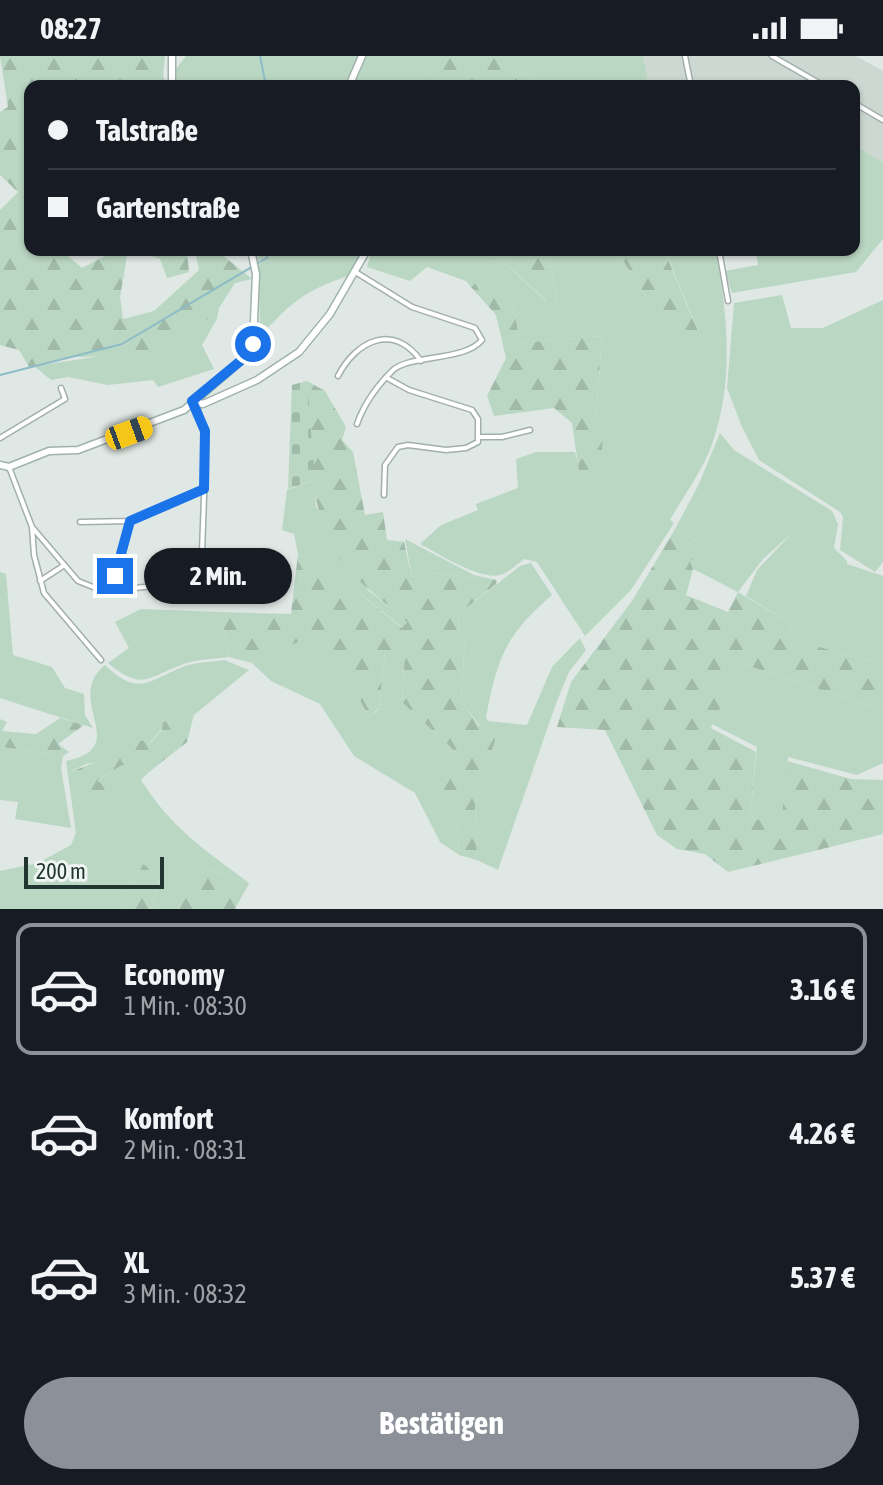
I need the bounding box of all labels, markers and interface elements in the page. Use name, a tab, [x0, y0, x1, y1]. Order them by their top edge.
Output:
text: 08:27	[40, 11, 102, 45]
text: Talstraße	[96, 113, 198, 147]
text: Gartenstraße	[96, 190, 240, 224]
route start	[235, 326, 271, 362]
car	[102, 414, 156, 452]
callout: 2 Min.	[143, 548, 291, 604]
route end	[97, 558, 133, 594]
text: 2 Min.	[190, 561, 246, 591]
scale bar	[24, 853, 164, 889]
text: 200 m	[36, 858, 86, 884]
icon: car	[28, 953, 100, 1025]
text: Economy	[124, 957, 225, 991]
text: 3.16 €	[790, 972, 855, 1006]
text: 1 Min. · 08:30	[124, 991, 247, 1021]
icon: car	[28, 1097, 100, 1169]
text: Komfort	[124, 1101, 213, 1135]
text: 4.26 €	[790, 1116, 855, 1150]
text: 2 Min. · 08:31	[124, 1135, 247, 1165]
icon: car	[28, 1241, 100, 1313]
text: XL	[124, 1245, 149, 1279]
text: 5.37 €	[790, 1260, 855, 1294]
text: 3 Min. · 08:32	[124, 1279, 247, 1309]
button: Bestätigen	[24, 1377, 859, 1469]

